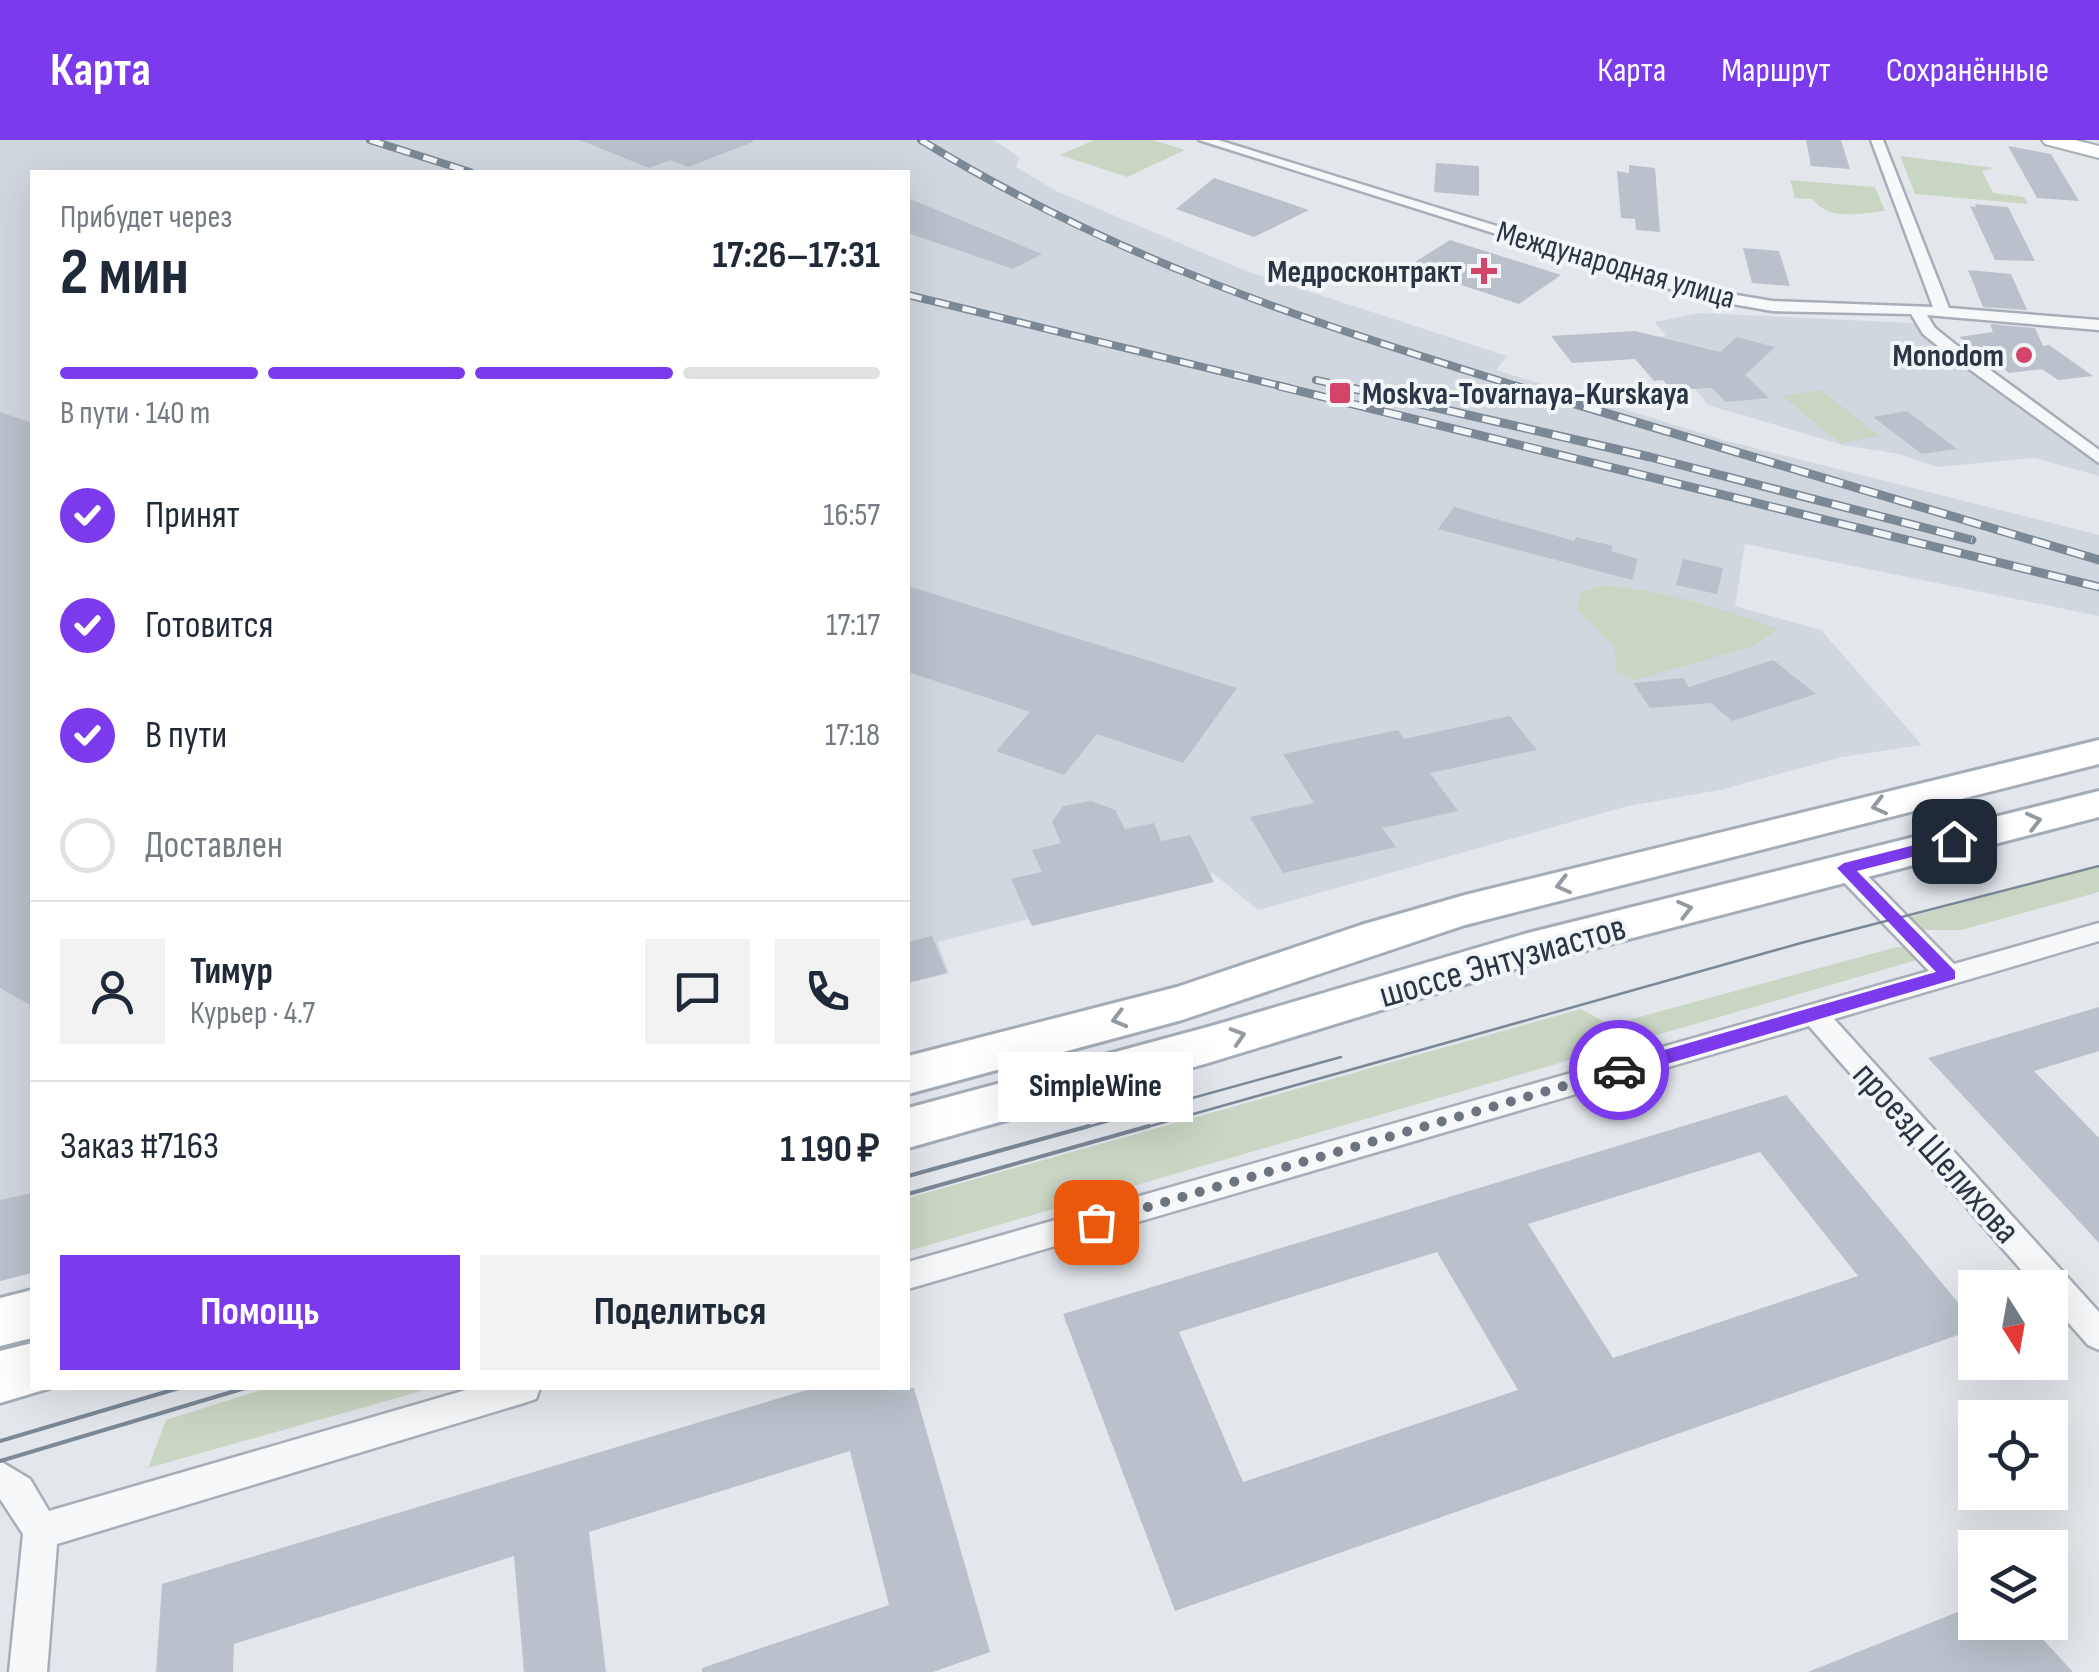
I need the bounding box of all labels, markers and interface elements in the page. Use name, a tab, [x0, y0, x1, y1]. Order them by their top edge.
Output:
text: Карта	[50, 42, 151, 99]
text: Карта	[1597, 49, 1666, 92]
text: Маршрут	[1721, 49, 1831, 92]
text: Сохранённые	[1886, 49, 2049, 92]
text: Прибудет через	[60, 198, 232, 237]
street label: Международная улица	[1492, 213, 1739, 318]
text: 17:26–17:31	[712, 233, 880, 278]
text: 2 мин	[60, 235, 189, 313]
place label: Медросконтракт	[1267, 253, 1462, 292]
marker: Медросконтракт	[1471, 258, 1497, 284]
place label: Monodom	[1893, 337, 2004, 376]
marker: Monodom	[2013, 344, 2035, 366]
place label: Moskva-Tovarnaya-Kurskaya	[1362, 375, 1689, 414]
marker: Moskva-Tovarnaya-Kurskaya	[1327, 380, 1353, 406]
text: В пути · 140 m	[60, 394, 210, 433]
icon: check	[60, 488, 115, 543]
text: Принят	[145, 493, 240, 538]
text: 16:57	[823, 496, 880, 535]
icon: check	[60, 598, 115, 653]
text: Готовится	[145, 603, 274, 648]
text: 17:17	[826, 606, 880, 645]
icon: check	[60, 708, 115, 763]
text: В пути	[145, 713, 227, 758]
text: 17:18	[825, 716, 880, 755]
one-way arrow	[1871, 795, 1888, 816]
pin	[1912, 799, 1997, 884]
one-way arrow	[2025, 811, 2042, 832]
icon: home	[1927, 814, 1982, 869]
text: Доставлен	[145, 823, 283, 868]
one-way arrow	[1555, 874, 1572, 895]
one-way arrow	[1676, 899, 1693, 920]
street label: шоссе Энтузиастов	[1374, 905, 1631, 1018]
button: person	[60, 939, 165, 1044]
button: chat	[645, 939, 750, 1044]
button: phone	[775, 939, 880, 1044]
text: Тимур	[190, 949, 273, 994]
text: Курьер · 4.7	[190, 994, 315, 1033]
one-way arrow	[1110, 1008, 1128, 1029]
courier	[1569, 1020, 1669, 1120]
one-way arrow	[1228, 1027, 1245, 1048]
icon: car	[1592, 1043, 1647, 1098]
callout: SimpleWine	[998, 1052, 1194, 1122]
street label: проезд Шелихова	[1843, 1053, 2029, 1253]
text: SimpleWine	[1029, 1067, 1162, 1106]
text: Заказ #7163	[60, 1124, 219, 1169]
text: 1 190 ₽	[780, 1127, 880, 1172]
pin	[1054, 1180, 1139, 1265]
icon: bag	[1069, 1195, 1124, 1250]
button: Помощь	[60, 1255, 460, 1370]
button: Поделиться	[480, 1255, 880, 1370]
north arrow	[1958, 1270, 2068, 1380]
map controls	[1958, 1270, 2068, 1640]
button: locate	[1958, 1400, 2068, 1510]
button: layers	[1958, 1530, 2068, 1640]

